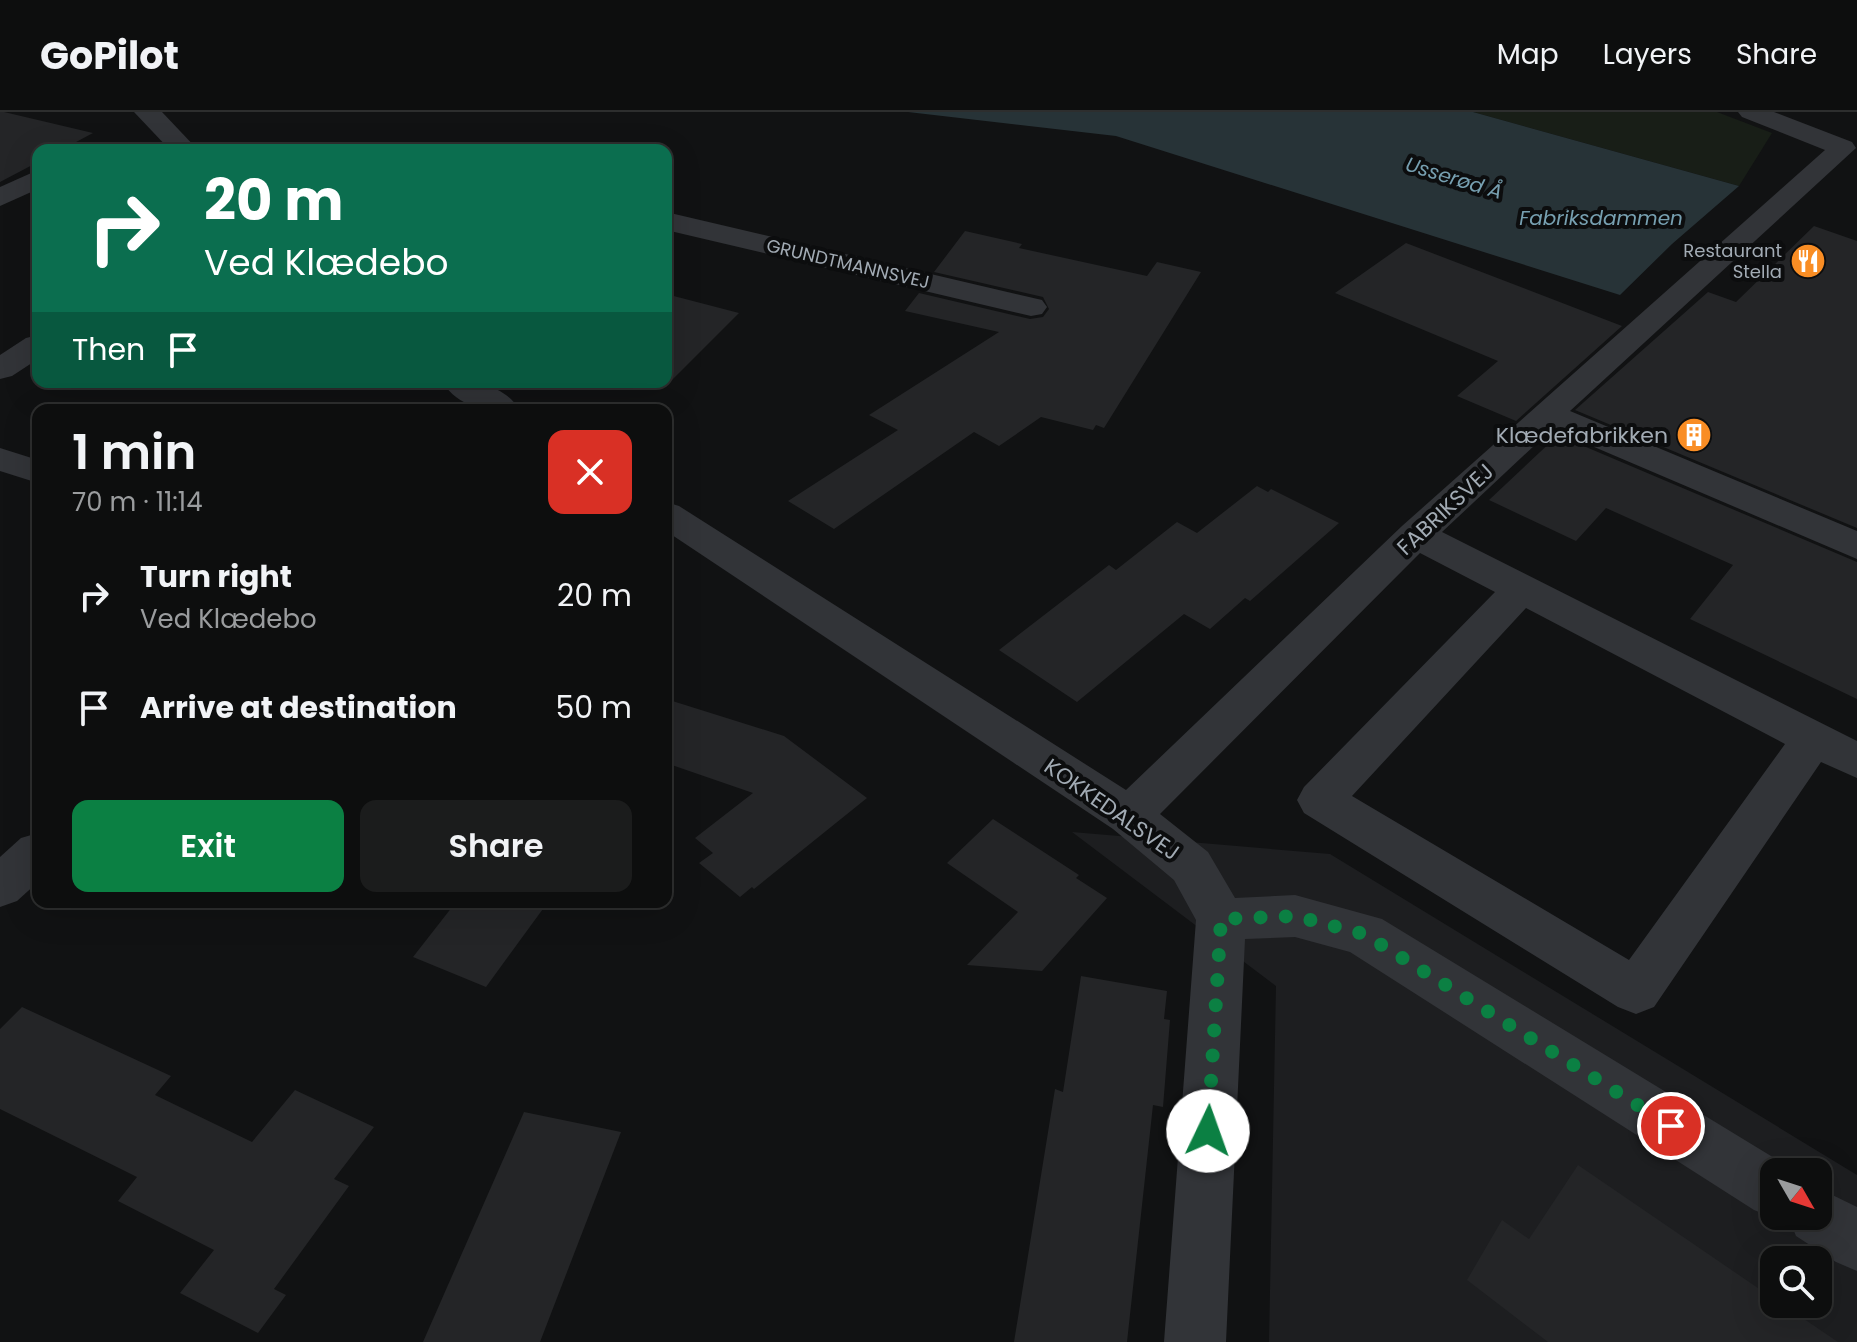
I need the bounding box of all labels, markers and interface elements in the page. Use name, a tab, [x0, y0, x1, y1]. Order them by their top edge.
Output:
text: GoPilot	[40, 29, 179, 82]
text: Map	[1497, 35, 1559, 74]
text: Layers	[1603, 35, 1692, 74]
text: Share	[1736, 35, 1817, 74]
water label: Usserød Å	[1402, 150, 1506, 206]
text: 20 m	[204, 161, 344, 240]
icon: right	[72, 176, 176, 280]
water label: Fabriksdammen	[1519, 204, 1683, 232]
street label: GRUNDTMANNSVEJ	[764, 233, 932, 294]
text: Ved Klædebo	[204, 237, 449, 288]
place label: Restaurant Stella	[1683, 238, 1782, 284]
restaurant icon: Restaurant Stella	[1789, 242, 1827, 280]
text: Then	[72, 328, 145, 371]
icon: arrive	[161, 328, 205, 372]
building icon: Klædefabrikken	[1675, 416, 1713, 454]
text: 1 min	[72, 419, 196, 486]
place label: Klædefabrikken	[1496, 420, 1668, 451]
button: close	[548, 430, 632, 514]
street label: FABRIKSVEJ	[1390, 456, 1501, 562]
text: 70 m · 11:14	[72, 484, 203, 520]
text: Turn right	[140, 555, 292, 598]
icon: right	[72, 574, 116, 618]
text: 20 m	[557, 574, 632, 617]
text: Ved Klædebo	[140, 601, 317, 637]
icon: arrive	[72, 686, 116, 730]
text: Arrive at destination	[140, 686, 457, 729]
text: 50 m	[555, 686, 632, 729]
street label: KOKKEDALSVEJ	[1038, 751, 1186, 868]
button: Exit	[72, 800, 344, 892]
button: Share	[360, 800, 632, 892]
position arrow	[1166, 1089, 1250, 1173]
pin	[1637, 1092, 1705, 1160]
icon: arrive	[1649, 1104, 1693, 1148]
north arrow	[1760, 1158, 1832, 1230]
map controls	[1760, 1158, 1832, 1318]
button: search	[1760, 1246, 1832, 1318]

